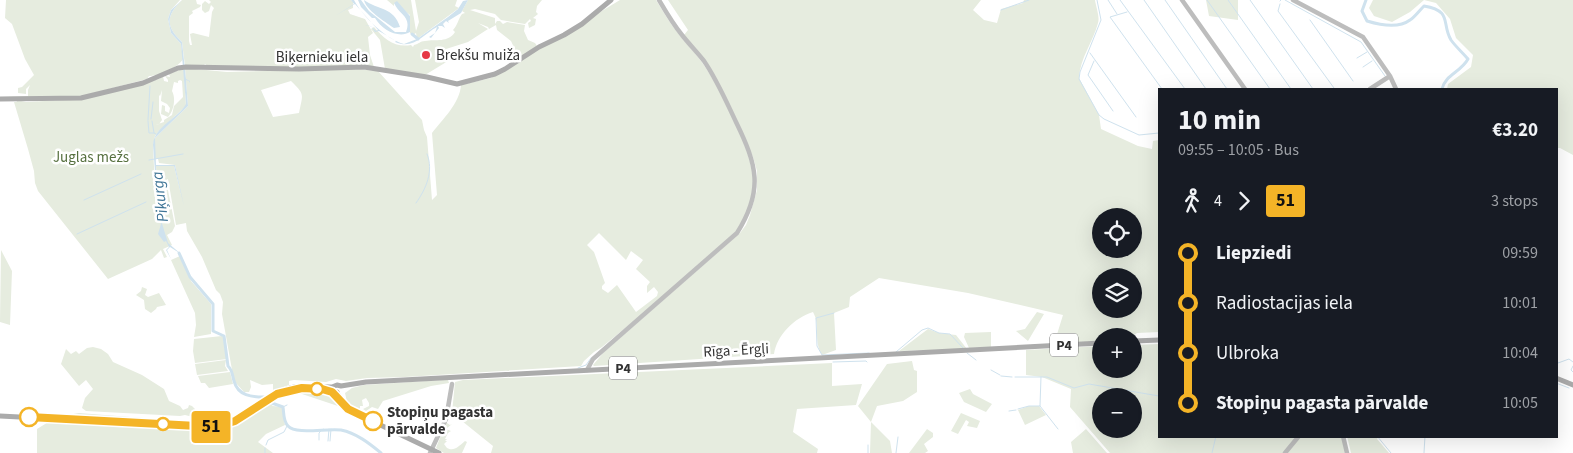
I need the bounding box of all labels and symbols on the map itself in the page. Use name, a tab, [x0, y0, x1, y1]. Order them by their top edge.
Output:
place label: Brekšu muiža	[436, 45, 520, 66]
street label: Biķernieku iela	[276, 47, 368, 68]
marker: Brekšu muiža	[420, 49, 432, 61]
park label: Juglas mežs	[53, 147, 129, 168]
water label: Piķurga	[146, 170, 174, 223]
road number: P4	[1050, 334, 1078, 356]
street label: Rīga - Ērgļi	[703, 338, 769, 363]
road number: P4	[609, 356, 637, 379]
unlabelled marker	[310, 382, 324, 396]
place label: Stopiņu pagasta pārvalde	[387, 402, 493, 440]
unlabelled marker	[19, 407, 39, 427]
line badge: 51	[188, 411, 234, 443]
marker: Stopiņu pagasta pārvalde	[363, 411, 383, 431]
unlabelled marker	[156, 417, 170, 431]

